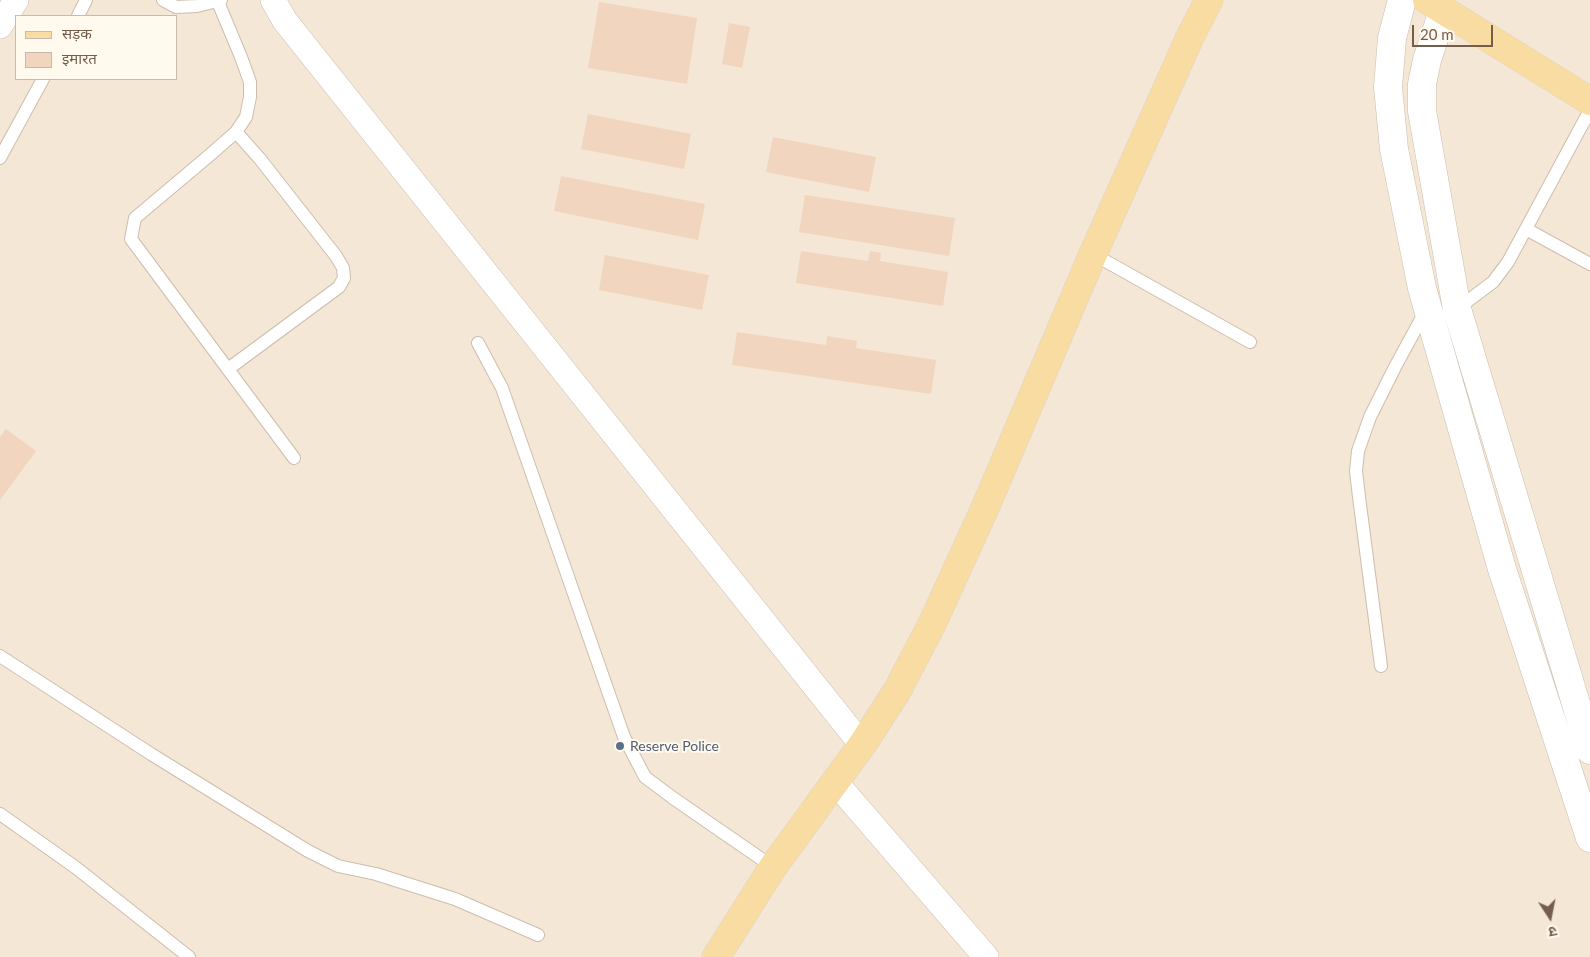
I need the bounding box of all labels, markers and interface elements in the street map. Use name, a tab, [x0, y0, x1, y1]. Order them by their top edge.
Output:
legend	[15, 15, 178, 80]
scale bar	[1415, 15, 1496, 47]
text: सड़क	[62, 24, 92, 42]
text: 20 m	[1420, 25, 1454, 43]
text: इमारत	[62, 49, 97, 67]
place label: Reserve Police	[630, 738, 719, 754]
marker: Reserve Police	[614, 740, 626, 752]
north arrow	[1525, 892, 1575, 942]
text: उ	[1547, 923, 1559, 941]

